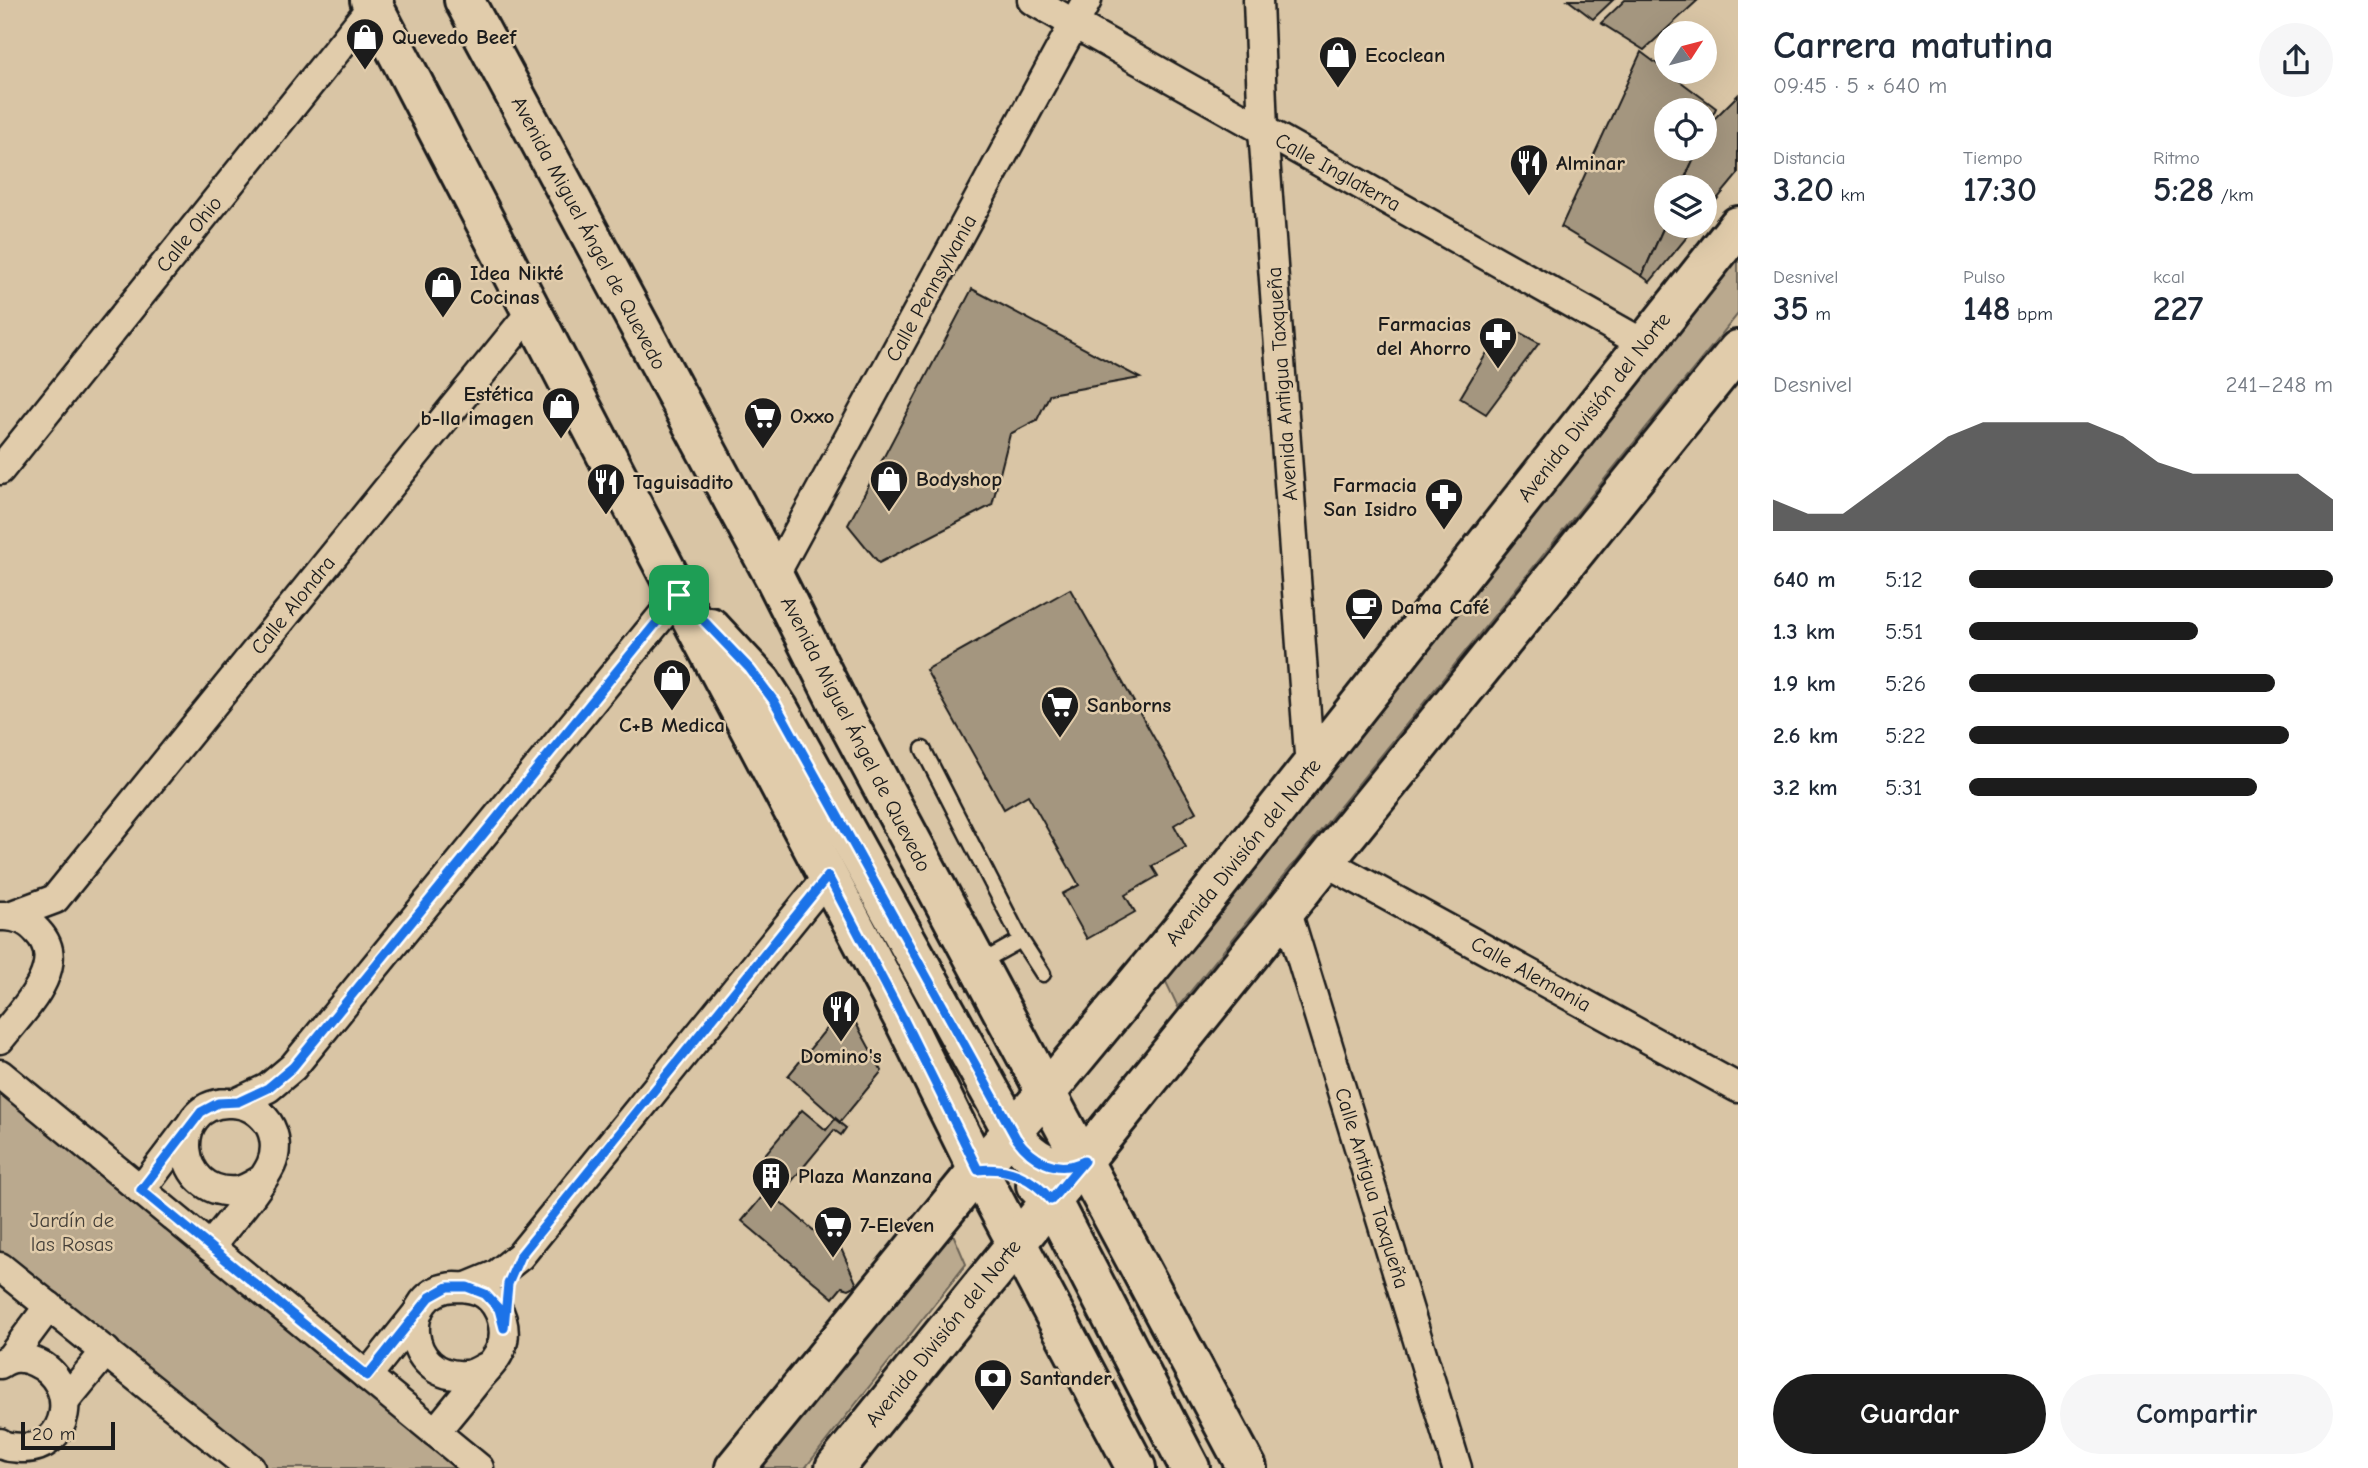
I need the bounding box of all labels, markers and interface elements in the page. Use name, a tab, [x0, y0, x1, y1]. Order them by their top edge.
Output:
shop icon: Quevedo Beef	[344, 16, 386, 71]
north arrow	[1654, 21, 1717, 84]
map controls	[1654, 21, 1717, 238]
button: share	[2259, 23, 2333, 97]
text: Carrera matutina	[1773, 24, 2054, 68]
place label: Quevedo Beef	[392, 25, 517, 49]
shop icon: Ecoclean	[1317, 34, 1359, 89]
place label: Ecoclean	[1365, 43, 1445, 67]
text: 09:45 · 5 × 640 m	[1773, 72, 1947, 99]
street label: Avenida Miguel Ángel de Quevedo	[507, 92, 671, 374]
button: locate	[1654, 98, 1717, 161]
street label: Calle Inglaterra	[1271, 128, 1405, 216]
restaurant icon: Alminar	[1508, 142, 1550, 197]
text: Distancia	[1773, 147, 1846, 169]
text: Tiempo	[1963, 147, 2023, 169]
text: Ritmo	[2153, 147, 2200, 169]
place label: Alminar	[1556, 151, 1625, 175]
text: 3.20	[1773, 169, 1834, 210]
text: 17:30	[1963, 169, 2037, 210]
text: 5:28	[2153, 169, 2214, 210]
button: layers	[1654, 175, 1717, 238]
text: km	[1834, 184, 1865, 206]
text: /km	[2214, 184, 2254, 206]
street label: Calle Ohio	[151, 191, 227, 277]
street label: Calle Pennsylvania	[881, 210, 981, 366]
place label: Idea Nikté Cocinas	[470, 261, 564, 309]
shop icon: Idea Nikté Cocinas	[422, 264, 464, 319]
street label: Avenida Antigua Taxqueña	[1262, 266, 1302, 502]
text: Desnivel	[1773, 266, 1838, 288]
text: Pulso	[1963, 266, 2005, 288]
text: kcal	[2153, 266, 2185, 288]
text: 35	[1773, 288, 1809, 329]
text: 148	[1963, 288, 2011, 329]
text: 227	[2153, 288, 2203, 329]
text: m	[1809, 303, 1831, 325]
text: bpm	[2011, 303, 2053, 325]
street label: Avenida División del Norte	[1513, 308, 1675, 506]
place label: Farmacias del Ahorro	[1376, 312, 1471, 360]
pharmacy icon: Farmacias del Ahorro	[1477, 315, 1519, 370]
text: Desnivel	[1773, 371, 1852, 398]
text: 241–248 m	[2225, 371, 2333, 398]
place label: Estética b-lla imagen	[421, 382, 534, 430]
shop icon: Estética b-lla imagen	[540, 385, 582, 440]
supermarket icon: Oxxo	[742, 395, 784, 450]
place label: Oxxo	[790, 404, 835, 428]
shop icon: Bodyshop	[868, 458, 910, 513]
restaurant icon: Taguisadito	[585, 461, 627, 516]
place label: Bodyshop	[916, 467, 1002, 491]
place label: Taguisadito	[633, 470, 734, 494]
place label: Farmacia San Isidro	[1323, 473, 1417, 521]
pharmacy icon: Farmacia San Isidro	[1423, 476, 1465, 531]
street label: Calle Alondra	[246, 551, 340, 659]
pin	[649, 565, 709, 625]
text: 640 m	[1773, 566, 1835, 593]
text: 5:12	[1885, 566, 1923, 593]
icon: arrive	[660, 576, 698, 614]
cafe icon: Dama Café	[1343, 586, 1385, 641]
street label: Avenida Miguel Ángel de Quevedo	[776, 592, 936, 876]
place label: Dama Café	[1391, 595, 1489, 619]
text: 1.3 km	[1773, 618, 1835, 645]
text: 5:51	[1885, 618, 1923, 645]
shop icon: C+B Medica	[651, 657, 693, 712]
text: 1.9 km	[1773, 670, 1836, 697]
text: 5:26	[1885, 670, 1926, 697]
supermarket icon: Sanborns	[1039, 684, 1081, 739]
place label: Sanborns	[1087, 693, 1171, 717]
place label: C+B Medica	[619, 713, 725, 737]
text: 2.6 km	[1773, 722, 1838, 749]
text: 5:22	[1885, 722, 1926, 749]
street label: Avenida División del Norte	[1160, 754, 1326, 950]
text: 3.2 km	[1773, 774, 1838, 801]
text: 5:31	[1885, 774, 1922, 801]
street label: Calle Alemania	[1467, 931, 1595, 1017]
restaurant icon: Domino's	[820, 988, 862, 1043]
place label: Domino's	[800, 1044, 882, 1068]
street label: Calle Antigua Taxqueña	[1330, 1085, 1414, 1291]
building icon: Plaza Manzana	[750, 1155, 792, 1210]
place label: Plaza Manzana	[798, 1164, 932, 1188]
supermarket icon: 7-Eleven	[812, 1204, 854, 1259]
park label: Jardín de las Rosas	[30, 1208, 114, 1256]
place label: 7-Eleven	[860, 1213, 934, 1237]
street label: Avenida División del Norte	[860, 1235, 1026, 1431]
bank icon: Santander	[972, 1357, 1014, 1412]
place label: Santander	[1020, 1366, 1112, 1390]
button: Guardar	[1773, 1374, 2046, 1454]
button: Compartir	[2060, 1374, 2333, 1454]
scale bar	[21, 1419, 116, 1451]
text: 20 m	[32, 1423, 76, 1445]

